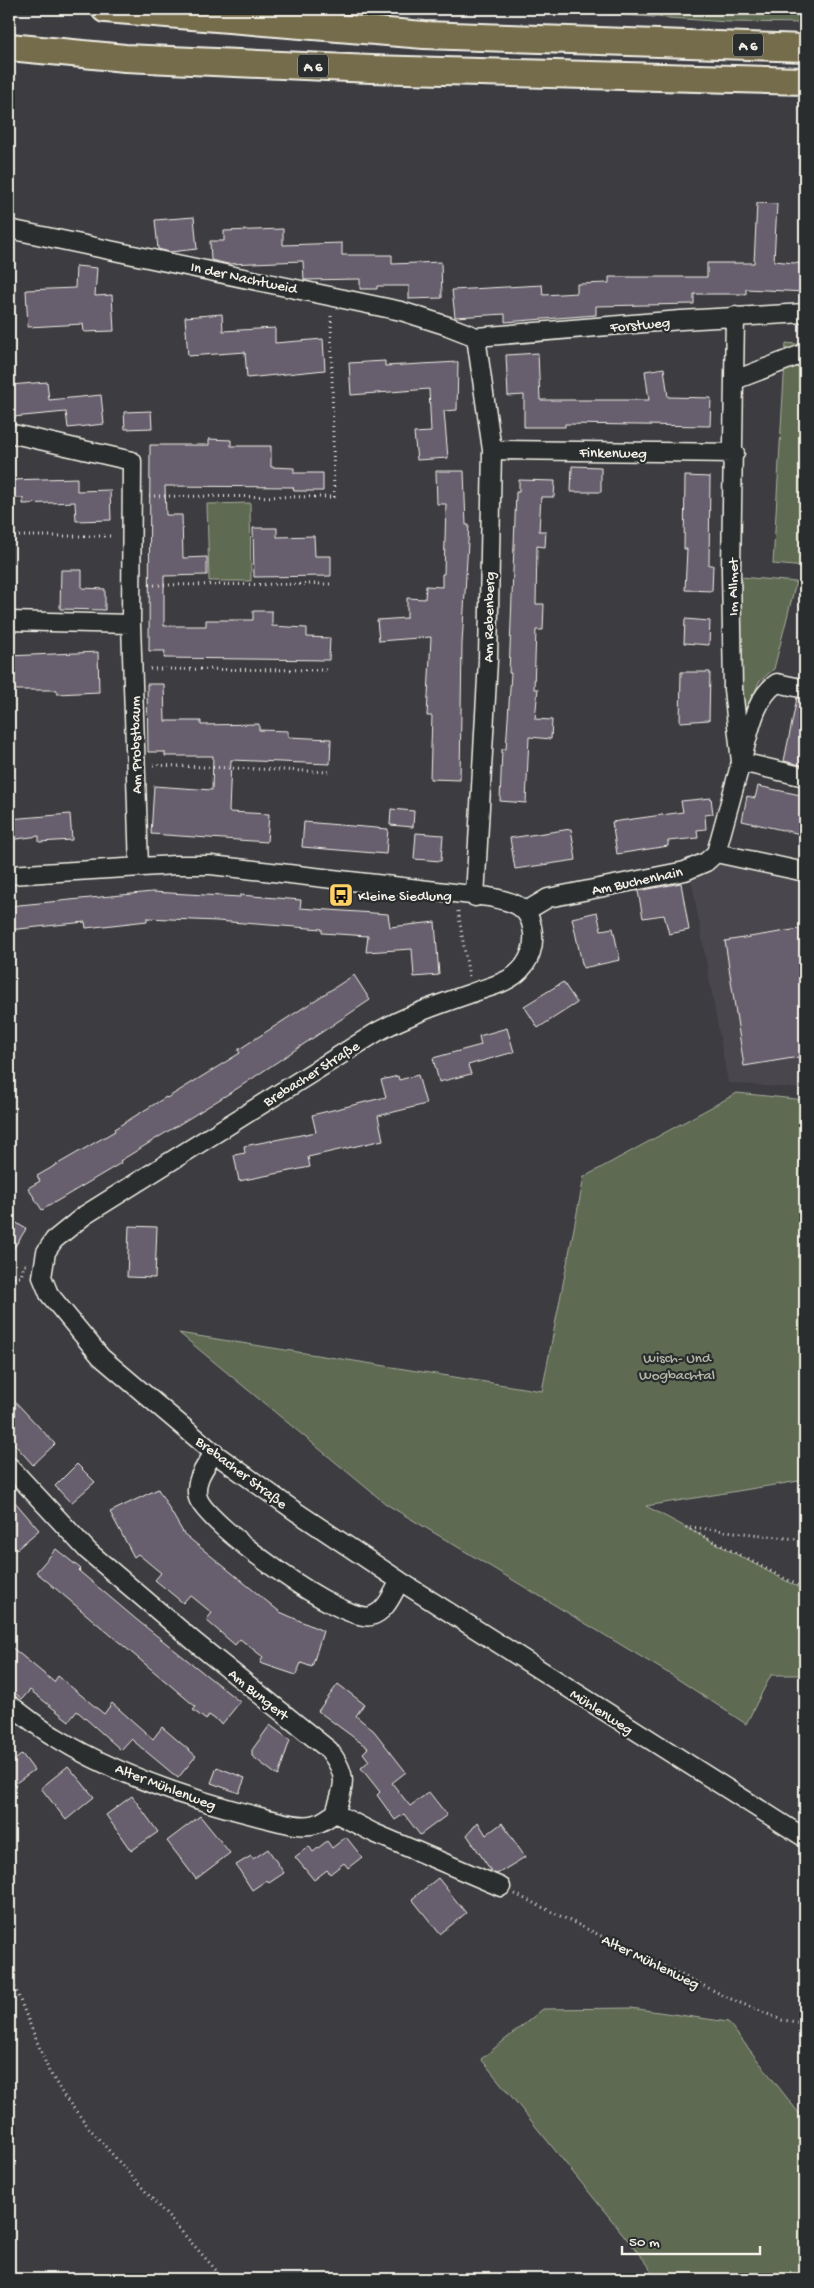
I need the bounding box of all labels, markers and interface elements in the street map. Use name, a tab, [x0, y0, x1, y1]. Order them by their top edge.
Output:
road number: A 6	[733, 34, 763, 56]
road number: A 6	[298, 54, 328, 78]
street label: In der Nachtweid	[189, 259, 300, 299]
street label: Forstweg	[608, 314, 671, 338]
street label: Finkenweg	[578, 444, 647, 464]
street label: Im Allmet	[725, 556, 743, 616]
street label: Am Rebenberg	[480, 571, 500, 663]
street label: Am Probstbaum	[127, 696, 147, 794]
street label: Am Buchenhain	[590, 864, 685, 900]
bus stop icon: Kleine Siedlung	[328, 882, 354, 908]
place label: Kleine Siedlung	[358, 888, 452, 906]
street label: Brebacher Straße	[260, 1038, 364, 1112]
park label: Wisch- Und Wogbachtal	[639, 1350, 715, 1385]
street label: Brebacher Straße	[191, 1433, 290, 1514]
street label: Am Bungert	[224, 1666, 293, 1727]
street label: Mühlenweg	[566, 1686, 636, 1740]
street label: Alter Mühlenweg	[112, 1760, 218, 1815]
street label: Alter Mühlenweg	[598, 1931, 702, 1994]
scale bar	[622, 2223, 759, 2255]
text: 50 m	[629, 2234, 660, 2252]

